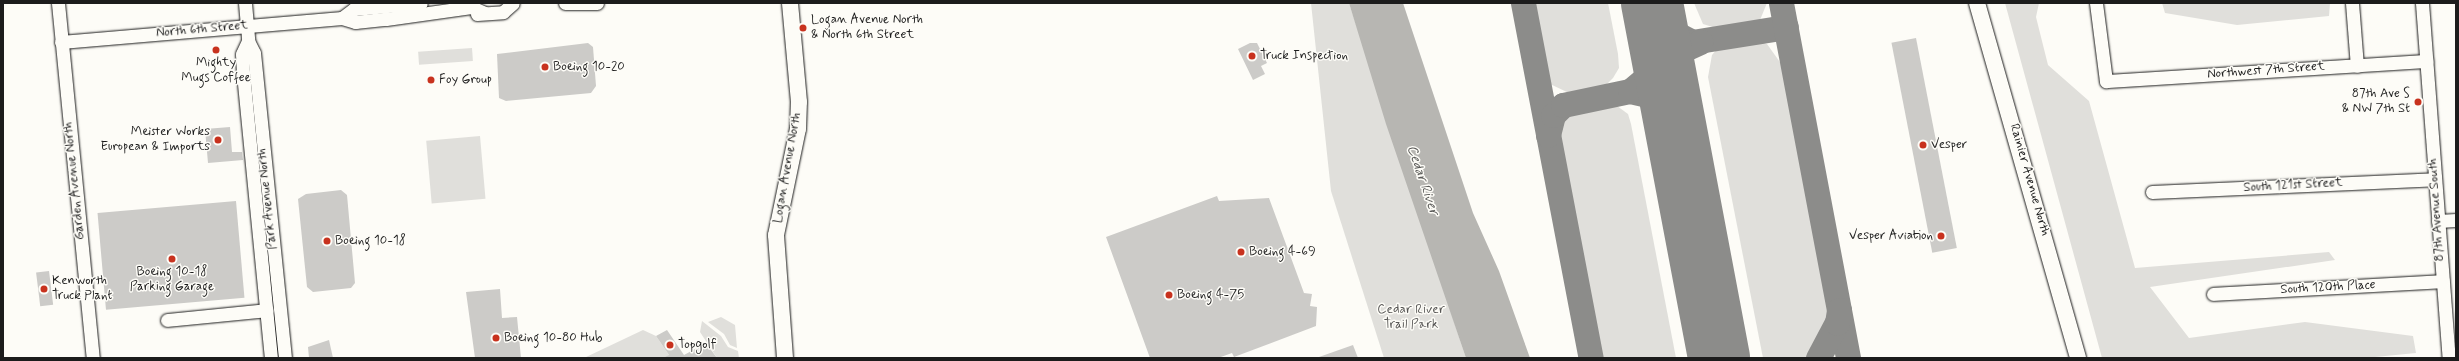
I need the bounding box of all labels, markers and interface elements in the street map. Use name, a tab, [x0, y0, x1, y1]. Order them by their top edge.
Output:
place label: Logan Avenue North & North 6th Street	[811, 13, 925, 44]
street label: North 6th Street	[155, 18, 249, 42]
marker: Logan Avenue North & North 6th Street	[798, 23, 808, 33]
marker: Mighty Mugs Coffee	[211, 45, 221, 55]
place label: Truck Inspection	[1260, 48, 1347, 64]
marker: Truck Inspection	[1247, 51, 1257, 61]
place label: Mighty Mugs Coffee	[181, 56, 251, 87]
place label: Boeing 10-20	[553, 59, 625, 75]
street label: Northwest 7th Street	[2207, 59, 2325, 83]
marker: Boeing 10-20	[540, 62, 550, 72]
place label: Foy Group	[439, 72, 492, 88]
marker: Foy Group	[426, 75, 436, 85]
place label: 87th Ave S & NW 7th St	[2342, 87, 2410, 118]
marker: 87th Ave S & NW 7th St	[2413, 97, 2423, 107]
street label: Logan Avenue North	[770, 111, 806, 225]
street label: Rainier Avenue North	[2005, 121, 2053, 239]
street label: Garden Avenue North	[61, 122, 89, 240]
place label: Meister Works European & Imports	[100, 125, 210, 156]
marker: Meister Works European & Imports	[213, 135, 223, 145]
place label: Vesper	[1931, 137, 1967, 153]
marker: Vesper	[1918, 140, 1928, 150]
water label: Cedar River	[1403, 143, 1443, 217]
street label: Park Avenue North	[255, 147, 281, 251]
street label: 87th Avenue South	[2426, 159, 2448, 261]
street label: South 121st Street	[2243, 176, 2343, 196]
place label: Vesper Aviation	[1848, 228, 1933, 244]
marker: Vesper Aviation	[1936, 231, 1946, 241]
place label: Boeing 10-18	[335, 233, 406, 249]
marker: Boeing 10-18	[322, 236, 332, 246]
place label: Boeing 4-69	[1249, 244, 1316, 260]
marker: Boeing 4-69	[1236, 247, 1246, 257]
marker: Boeing 10-18 Parking Garage	[167, 254, 177, 264]
place label: Boeing 10-18 Parking Garage	[130, 265, 214, 296]
place label: Kenworth Truck Plant	[52, 274, 119, 305]
street label: South 120th Place	[2280, 278, 2376, 298]
marker: Kenworth Truck Plant	[39, 284, 49, 294]
place label: Boeing 4-75	[1177, 287, 1244, 303]
marker: Boeing 4-75	[1164, 290, 1174, 300]
park label: Cedar River Trail Park	[1378, 303, 1444, 334]
place label: Boeing 10-80 Hub	[504, 330, 603, 346]
marker: Boeing 10-80 Hub	[491, 333, 501, 343]
place label: Topgolf	[678, 337, 716, 353]
marker: Topgolf	[665, 340, 675, 350]

